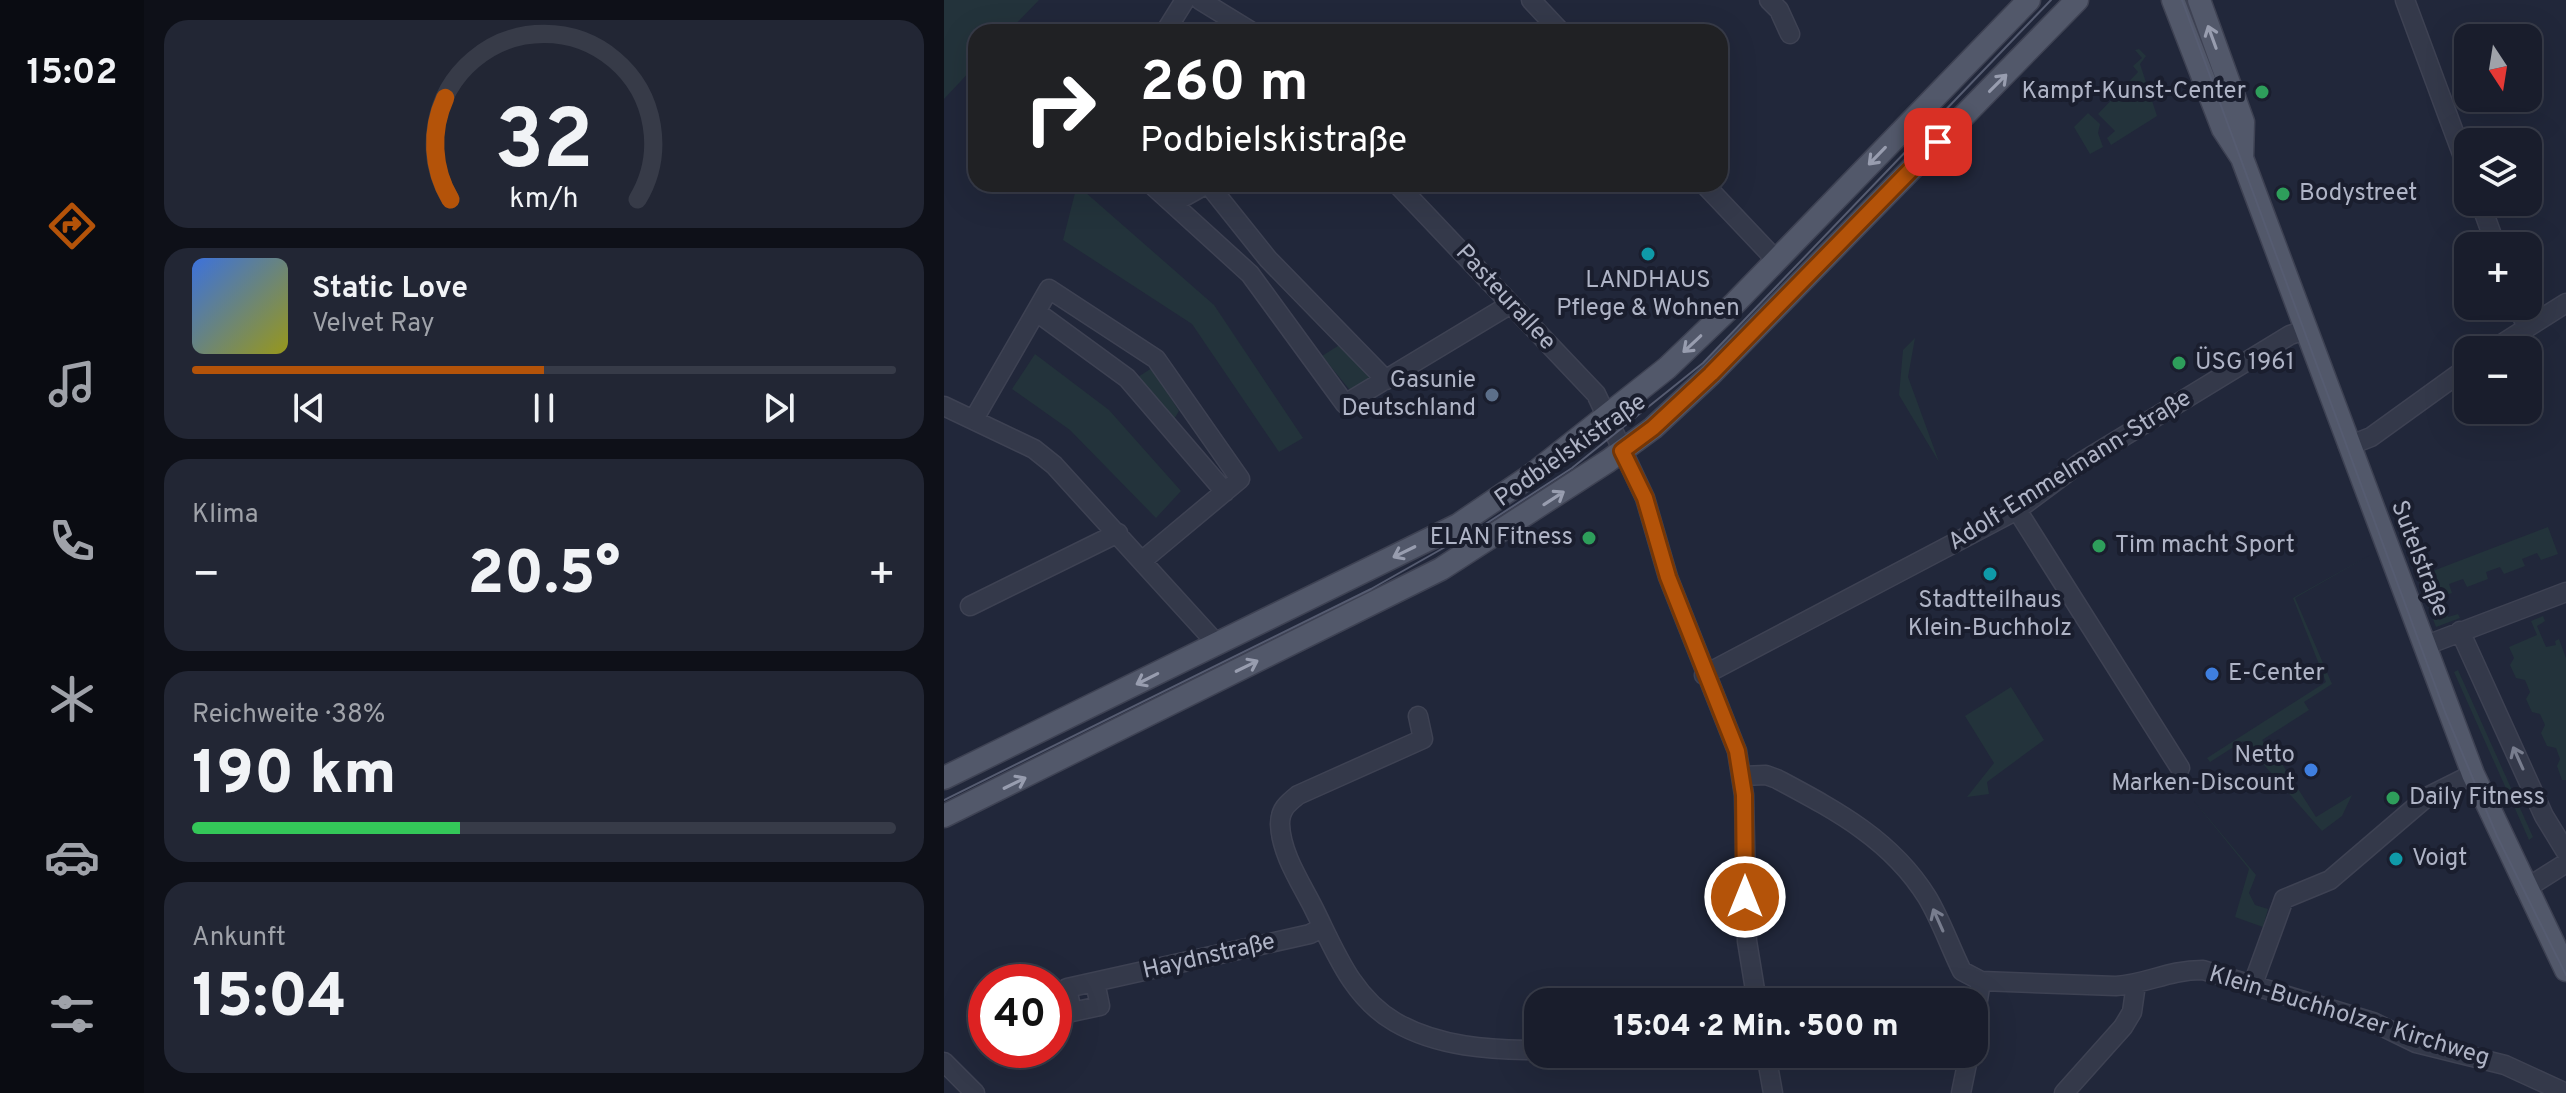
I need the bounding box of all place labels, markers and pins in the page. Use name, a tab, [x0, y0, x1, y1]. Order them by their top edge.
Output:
place label: Kampf-Kunst-Center	[2022, 77, 2246, 107]
marker: Kampf-Kunst-Center	[2253, 83, 2271, 101]
pin	[1904, 108, 1972, 176]
place label: Bodystreet	[2299, 179, 2417, 209]
marker: Bodystreet	[2274, 185, 2292, 203]
marker: LANDHAUS Pflege & Wohnen	[1639, 245, 1657, 263]
place label: LANDHAUS Pflege & Wohnen	[1556, 266, 1740, 324]
place label: ÜSG 1961	[2195, 346, 2295, 378]
marker: ÜSG 1961	[2170, 354, 2188, 372]
place label: Gasunie Deutschland	[1341, 366, 1476, 424]
marker: Gasunie Deutschland	[1483, 386, 1501, 404]
place label: ELAN Fitness	[1430, 523, 1573, 553]
marker: ELAN Fitness	[1580, 529, 1598, 547]
place label: Tim macht Sport	[2115, 531, 2295, 561]
marker: Tim macht Sport	[2090, 537, 2108, 555]
marker: Stadtteilhaus Klein-Buchholz	[1981, 565, 1999, 583]
place label: Stadtteilhaus Klein-Buchholz	[1908, 586, 2072, 644]
place label: E-Center	[2228, 659, 2325, 689]
marker: E-Center	[2203, 665, 2221, 683]
place label: Netto Marken-Discount	[2111, 741, 2295, 799]
marker: Netto Marken-Discount	[2302, 761, 2320, 779]
place label: Daily Fitness	[2409, 783, 2545, 813]
marker: Daily Fitness	[2384, 789, 2402, 807]
place label: Voigt	[2412, 844, 2467, 874]
marker: Voigt	[2387, 850, 2405, 868]

